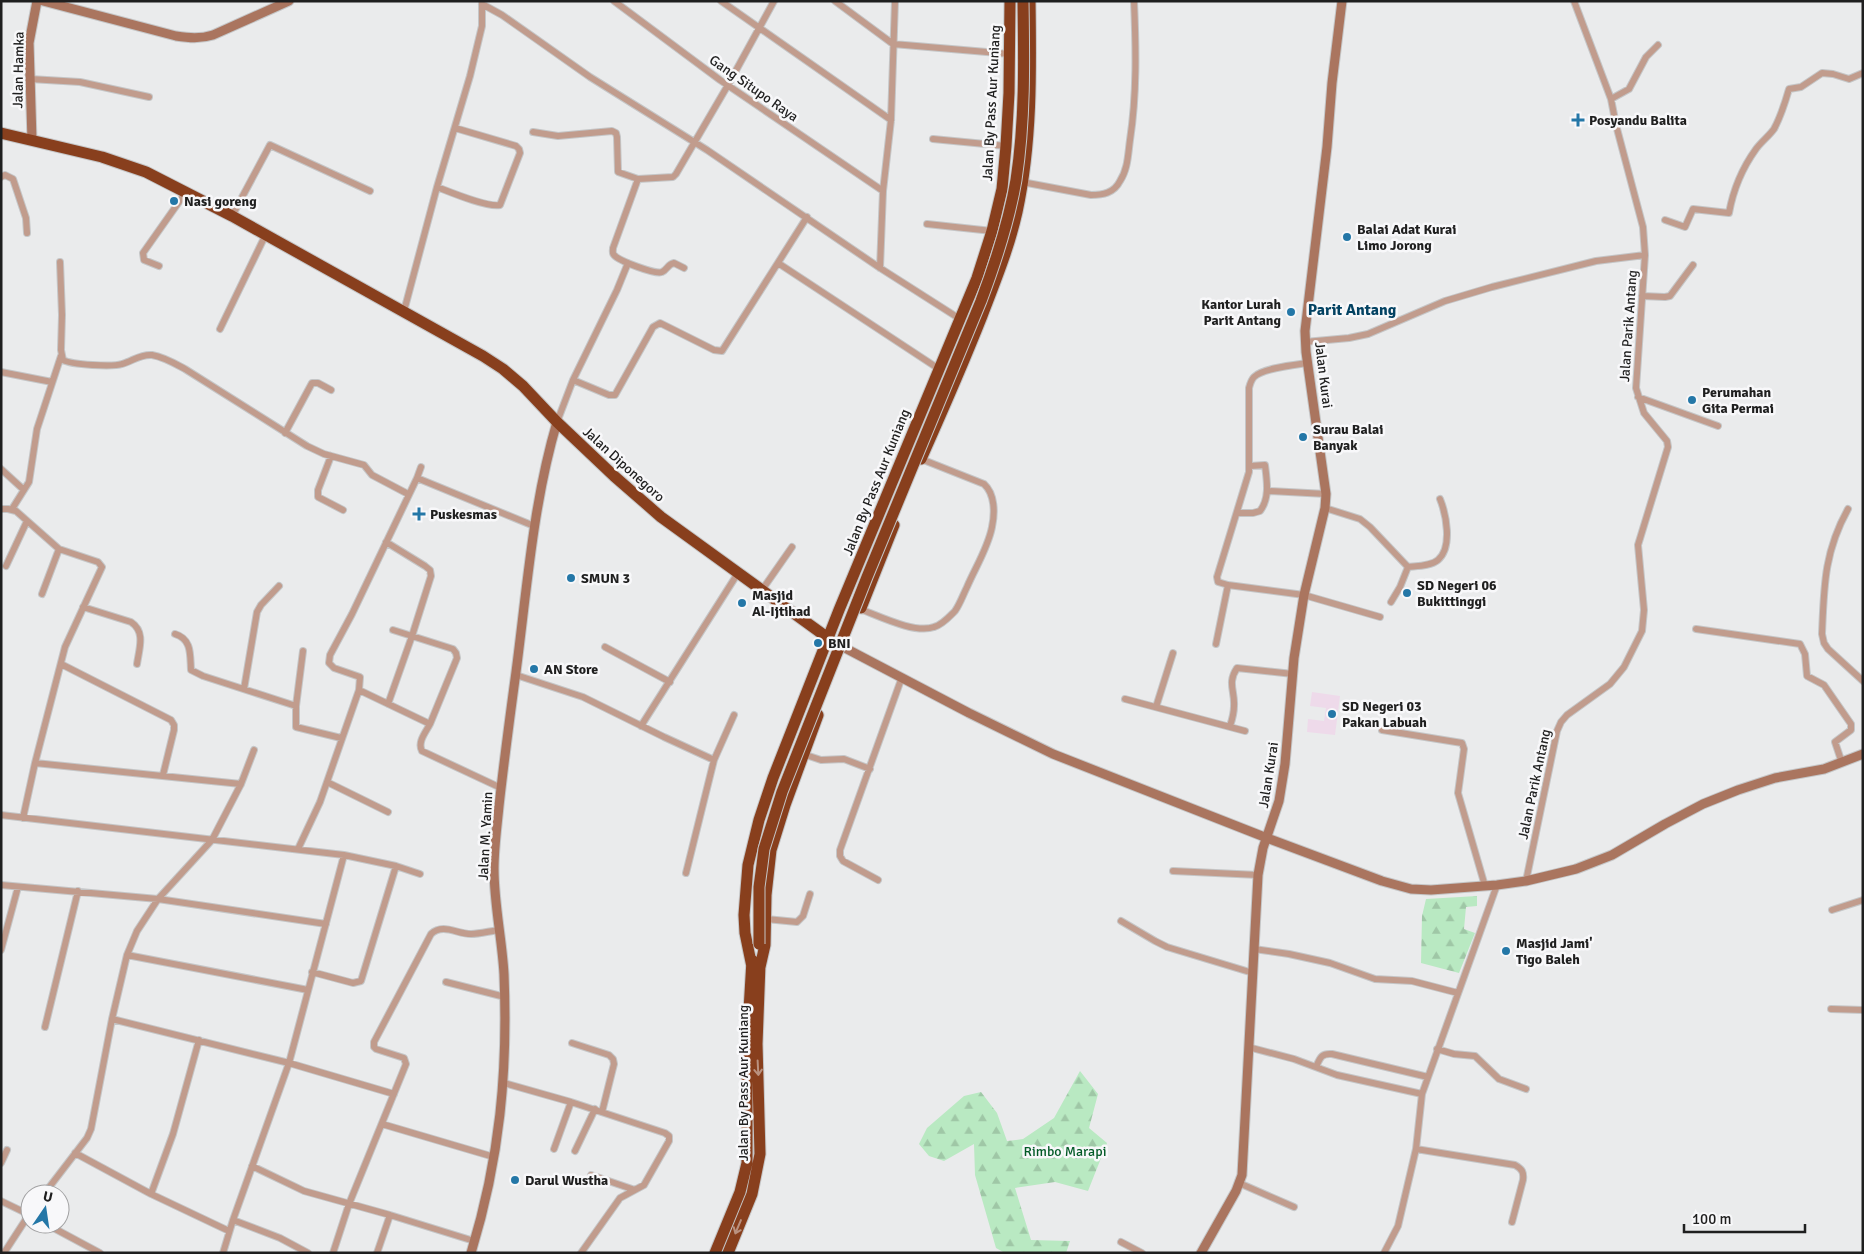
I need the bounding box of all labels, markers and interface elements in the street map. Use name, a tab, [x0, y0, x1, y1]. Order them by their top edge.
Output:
street label: Jalan By Pass Aur Kuniang	[979, 24, 1004, 182]
street label: Jalan Hamka	[9, 31, 28, 109]
street label: Gang Situpo Raya	[706, 51, 801, 125]
place label: Posyandu Balita	[1589, 112, 1687, 129]
marker: Posyandu Balita	[1571, 113, 1585, 127]
place label: Nasi goreng	[184, 193, 257, 210]
marker: Nasi goreng	[168, 195, 180, 207]
place label: Balai Adat Kurai Limo Jorong	[1357, 221, 1456, 254]
marker: Balai Adat Kurai Limo Jorong	[1341, 231, 1353, 243]
street label: Jalan Parik Antang	[1616, 269, 1641, 383]
place label: Kantor Lurah Parit Antang	[1201, 296, 1281, 329]
district label: Parit Antang	[1308, 300, 1397, 320]
marker: Kantor Lurah Parit Antang	[1285, 306, 1297, 318]
street label: Jalan Kurai	[1311, 341, 1336, 409]
place label: Perumahan Gita Permai	[1702, 384, 1774, 417]
marker: Perumahan Gita Permai	[1686, 394, 1698, 406]
street label: Jalan By Pass Aur Kuniang	[839, 406, 914, 558]
place label: Surau Balai Banyak	[1313, 421, 1383, 454]
street label: Jalan Diponegoro	[579, 423, 668, 505]
marker: Surau Balai Banyak	[1297, 431, 1309, 443]
place label: Puskesmas	[430, 506, 497, 523]
marker: Puskesmas	[412, 507, 426, 521]
place label: SMUN 3	[581, 570, 630, 587]
marker: SMUN 3	[565, 572, 577, 584]
place label: SD Negeri 06 Bukittinggi	[1417, 577, 1497, 610]
place label: Masjid Al-Ijtihad	[752, 587, 811, 620]
marker: SD Negeri 06 Bukittinggi	[1401, 587, 1413, 599]
marker: Masjid Al-Ijtihad	[736, 597, 748, 609]
place label: BNI	[828, 635, 851, 652]
marker: BNI	[812, 637, 824, 649]
place label: AN Store	[544, 661, 598, 678]
marker: AN Store	[528, 663, 540, 675]
place label: SD Negeri 03 Pakan Labuah	[1342, 698, 1427, 731]
marker: SD Negeri 03 Pakan Labuah	[1326, 708, 1338, 720]
street label: Jalan Parik Antang	[1515, 727, 1554, 841]
street label: Jalan Kurai	[1255, 741, 1282, 809]
street label: Jalan M. Yamin	[475, 791, 496, 881]
place label: Masjid Jami' Tigo Baleh	[1516, 935, 1592, 968]
marker: Masjid Jami' Tigo Baleh	[1500, 945, 1512, 957]
street label: Jalan By Pass Aur Kuniang	[735, 1005, 752, 1161]
one-way arrow	[753, 1060, 762, 1076]
park label: Rimbo Marapi	[1024, 1143, 1106, 1160]
place label: Darul Wustha	[525, 1172, 608, 1189]
marker: Darul Wustha	[509, 1174, 521, 1186]
north arrow	[20, 1184, 70, 1234]
text: U	[41, 1187, 54, 1206]
scale bar	[1684, 1202, 1805, 1234]
text: 100 m	[1692, 1210, 1732, 1228]
one-way arrow	[733, 1219, 743, 1234]

